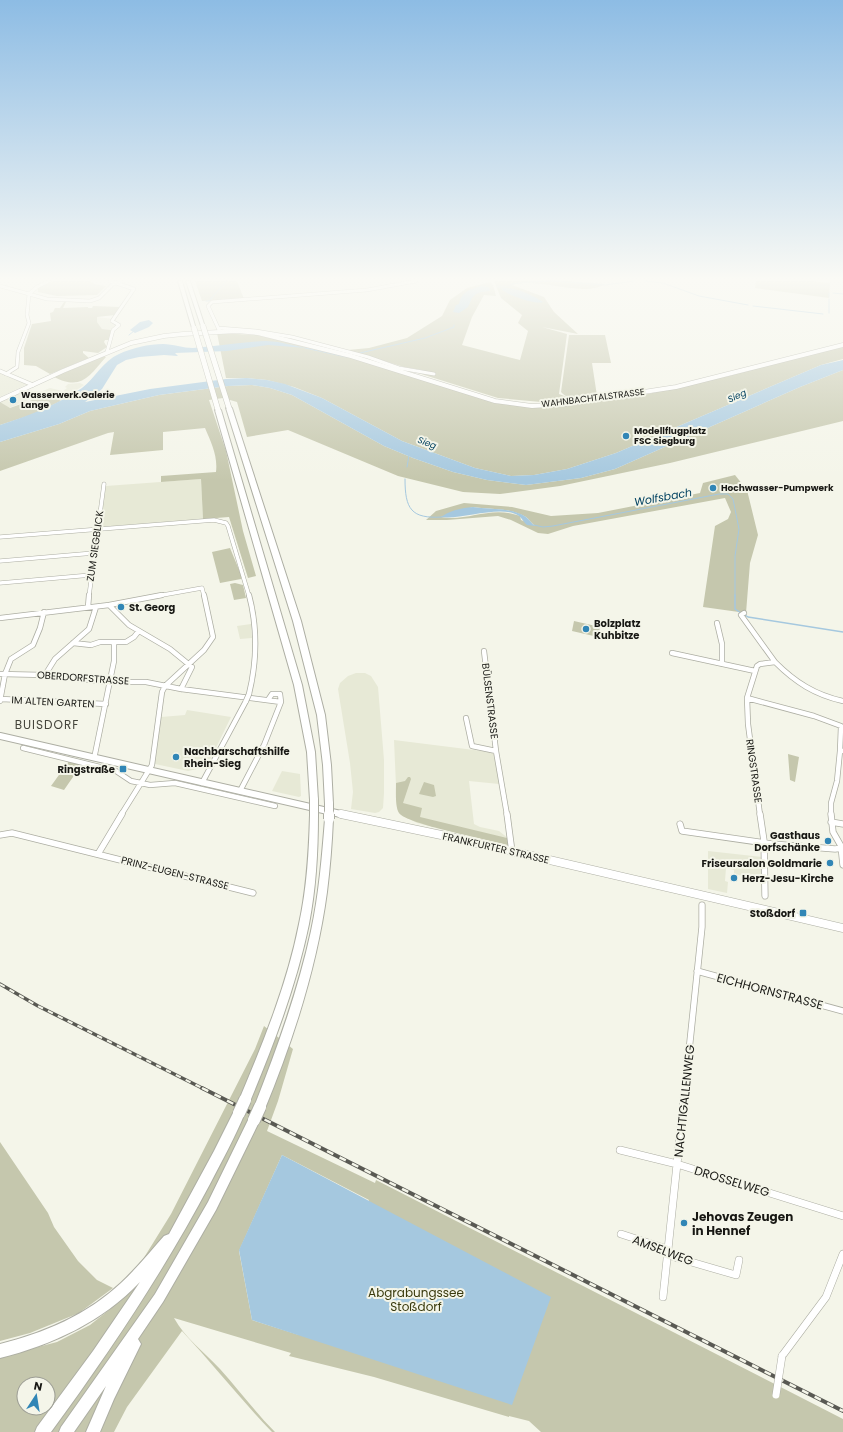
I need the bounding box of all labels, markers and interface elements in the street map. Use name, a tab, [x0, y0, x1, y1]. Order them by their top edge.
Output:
street label: WAHNBACHTALSTRASSE	[541, 386, 646, 410]
water label: Sieg	[726, 387, 748, 405]
place label: Wasserwerk.Galerie Lange	[21, 389, 115, 411]
marker: Wasserwerk.Galerie Lange	[8, 395, 18, 405]
place label: Modellflugplatz FSC Siegburg	[634, 425, 707, 447]
marker: Modellflugplatz FSC Siegburg	[621, 431, 631, 441]
water label: Sieg	[416, 434, 438, 452]
place label: Hochwasser-Pumpwerk	[721, 482, 834, 494]
marker: Hochwasser-Pumpwerk	[708, 483, 718, 493]
water label: Wolfsbach	[633, 484, 693, 510]
street label: ZUM SIEGBLICK	[83, 510, 107, 582]
place label: St. Georg	[129, 600, 176, 615]
marker: St. Georg	[116, 602, 126, 612]
place label: Bolzplatz Kuhbitze	[594, 616, 640, 643]
marker: Bolzplatz Kuhbitze	[581, 624, 591, 634]
street label: BÜLSENSTRASSE	[478, 662, 502, 740]
street label: OBERDORFSTRASSE	[36, 667, 130, 689]
street label: IM ALTEN GARTEN	[11, 692, 95, 712]
district label: BUISDORF	[15, 716, 79, 733]
street label: RINGSTRASSE	[742, 738, 766, 804]
place label: Nachbarschaftshilfe Rhein-Sieg	[184, 744, 290, 771]
marker: Nachbarschaftshilfe Rhein-Sieg	[171, 752, 181, 762]
place label: Ringstraße	[58, 762, 115, 777]
marker: Ringstraße	[118, 764, 128, 774]
street label: FRANKFURTER STRASSE	[441, 828, 551, 868]
place label: Gasthaus Dorfschänke	[754, 828, 820, 855]
marker: Gasthaus Dorfschänke	[823, 836, 833, 846]
street label: PRINZ-EUGEN-STRASSE	[120, 852, 230, 894]
place label: Friseursalon Goldmarie	[701, 856, 822, 871]
marker: Friseursalon Goldmarie	[825, 858, 835, 868]
place label: Herz-Jesu-Kirche	[742, 871, 834, 886]
marker: Herz-Jesu-Kirche	[729, 873, 739, 883]
place label: Stoßdorf	[750, 906, 795, 921]
marker: Stoßdorf	[798, 908, 808, 918]
street label: EICHHORNSTRASSE	[715, 969, 825, 1013]
street label: NACHTIGALLENWEG	[670, 1044, 698, 1158]
street label: DROSSELWEG	[692, 1161, 772, 1201]
place label: Jehovas Zeugen in Hennef	[692, 1208, 793, 1239]
marker: Jehovas Zeugen in Hennef	[679, 1218, 689, 1228]
street label: AMSELWEG	[630, 1231, 696, 1269]
park label: Abgrabungssee Stoßdorf	[368, 1284, 464, 1315]
north arrow	[16, 1376, 56, 1416]
text: N	[32, 1378, 44, 1395]

